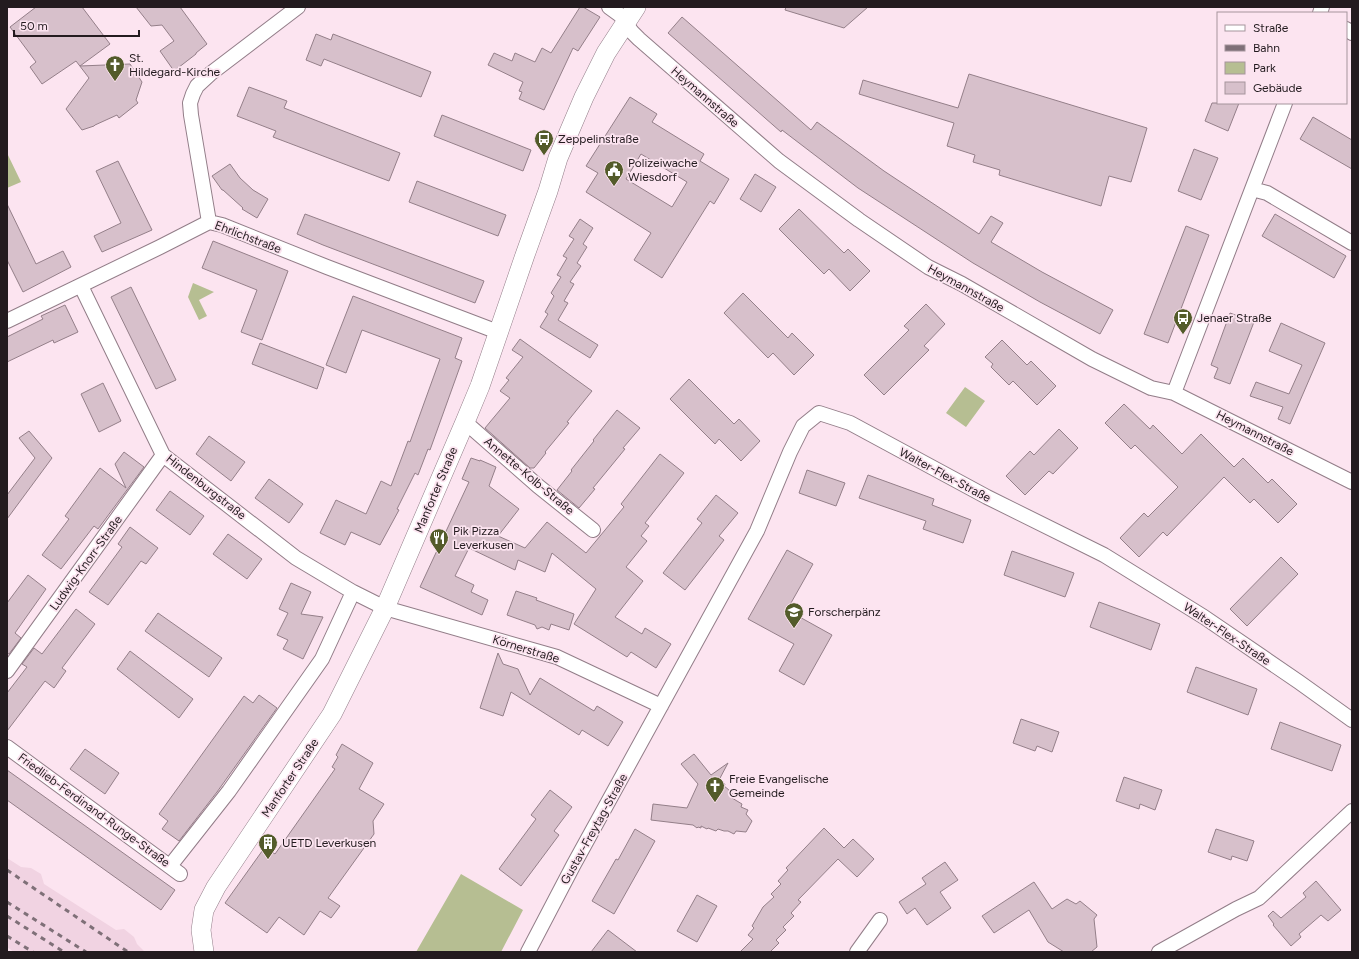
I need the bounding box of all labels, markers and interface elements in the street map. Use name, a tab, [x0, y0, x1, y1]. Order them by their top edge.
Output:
scale bar	[14, 12, 139, 38]
legend	[1217, 12, 1347, 104]
text: 50 m	[20, 19, 48, 33]
text: Straße	[1253, 21, 1289, 35]
text: Bahn	[1253, 41, 1280, 55]
place label: St. Hildegard-Kirche	[129, 51, 221, 79]
church icon: St. Hildegard-Kirche	[104, 54, 126, 82]
text: Park	[1253, 61, 1276, 75]
street label: Heymannstraße	[668, 64, 742, 130]
text: Gebäude	[1253, 81, 1303, 95]
bus stop icon: Zeppelinstraße	[533, 128, 555, 156]
place label: Zeppelinstraße	[558, 132, 639, 146]
place label: Polizeiwache Wiesdorf	[628, 156, 698, 184]
public building icon: Polizeiwache Wiesdorf	[603, 159, 625, 187]
street label: Ehrlichstraße	[213, 218, 284, 256]
street label: Heymannstraße	[925, 261, 1007, 315]
bus stop icon: Jenaer Straße	[1172, 307, 1194, 335]
place label: Jenaer Straße	[1197, 311, 1272, 325]
street label: Heymannstraße	[1214, 407, 1296, 459]
street label: Annette-Kolb-Straße	[481, 434, 577, 518]
street label: Manforter Straße	[412, 445, 461, 535]
street label: Walter-Flex-Straße	[897, 445, 994, 505]
street label: Hindenburgstraße	[163, 452, 249, 523]
street label: Ludwig-Knorr-Straße	[47, 513, 125, 613]
place label: Pik Pizza Leverkusen	[453, 524, 514, 552]
restaurant icon: Pik Pizza Leverkusen	[428, 527, 450, 555]
street label: Walter-Flex-Straße	[1181, 600, 1273, 668]
school or university icon: Forscherpänz	[783, 601, 805, 629]
place label: Forscherpänz	[808, 605, 881, 619]
street label: Körnerstraße	[491, 632, 562, 666]
street label: Manforter Straße	[259, 736, 322, 820]
street label: Friedlieb-Ferdinand-Runge-Straße	[15, 750, 173, 870]
street label: Gustav-Freytag-Straße	[558, 771, 630, 887]
place label: Freie Evangelische Gemeinde	[729, 772, 829, 800]
church icon: Freie Evangelische Gemeinde	[704, 775, 726, 803]
building icon: UETD Leverkusen	[257, 832, 279, 860]
place label: UETD Leverkusen	[282, 836, 376, 850]

